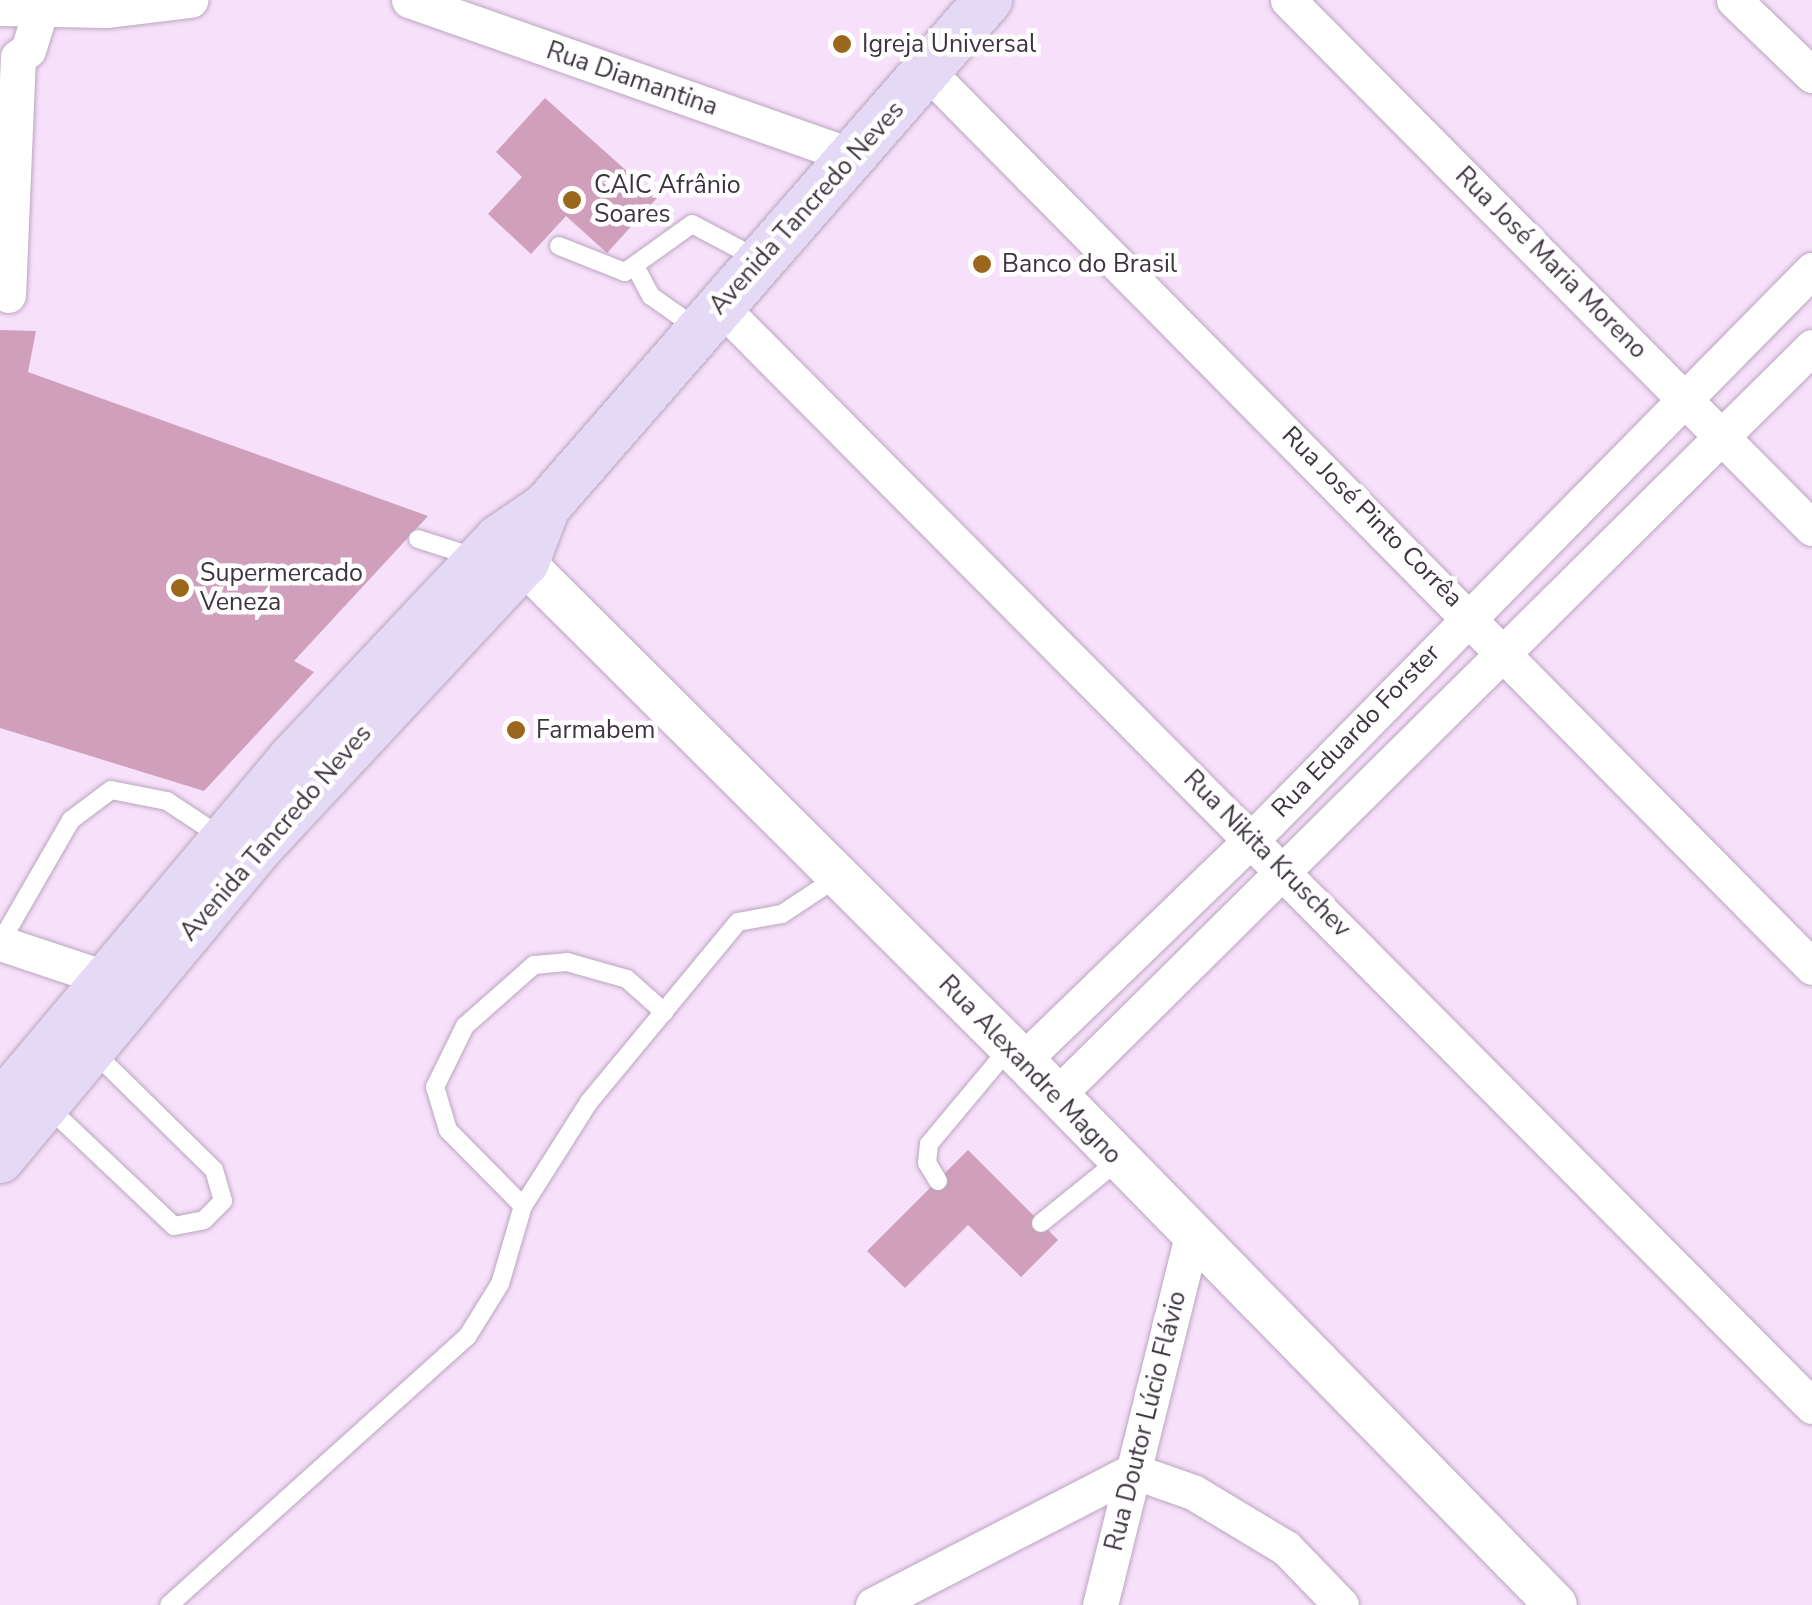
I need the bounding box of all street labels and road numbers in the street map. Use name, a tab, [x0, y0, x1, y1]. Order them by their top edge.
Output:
street label: Rua Diamantina	[543, 36, 721, 122]
street label: Avenida Tancredo Neves	[703, 95, 911, 321]
street label: Rua José Maria Moreno	[1449, 161, 1653, 365]
street label: Rua José Pinto Corrêa	[1275, 420, 1469, 614]
street label: Rua Eduardo Forster	[1266, 638, 1446, 824]
street label: Avenida Tancredo Neves	[174, 719, 378, 947]
street label: Rua Nikita Kruschev	[1177, 764, 1357, 944]
street label: Rua Alexandre Magno	[932, 970, 1128, 1170]
street label: Rua Doutor Lúcio Flávio	[1099, 1288, 1193, 1554]

